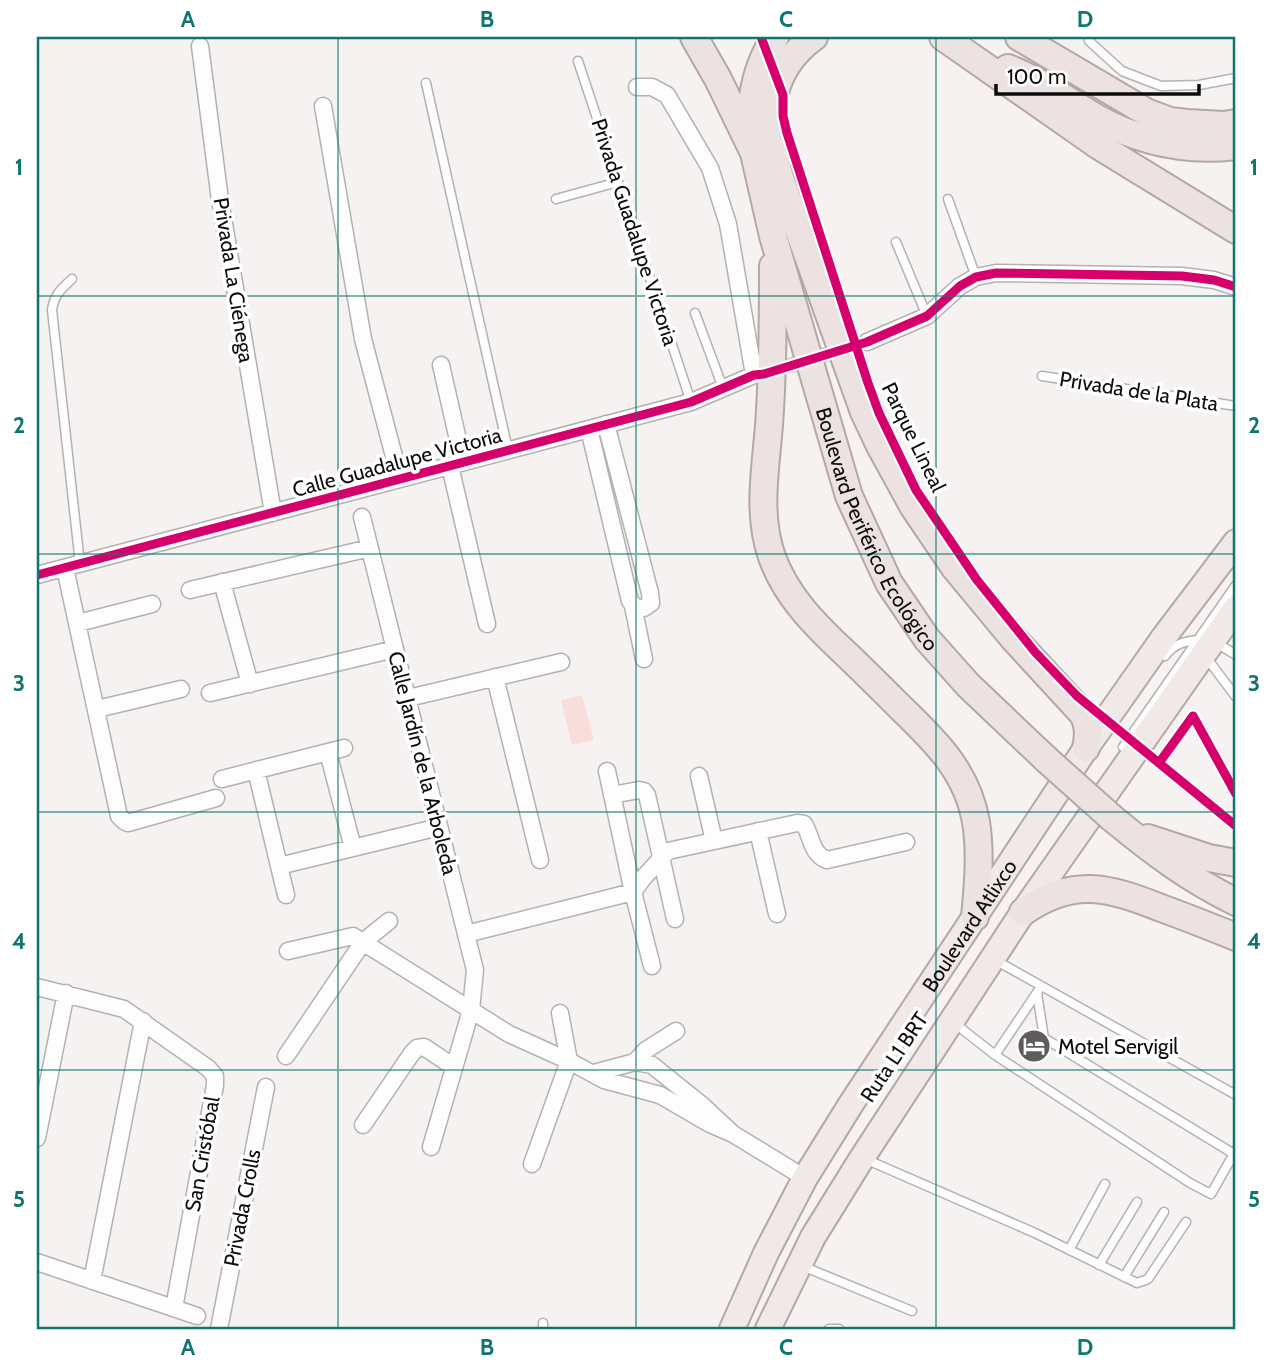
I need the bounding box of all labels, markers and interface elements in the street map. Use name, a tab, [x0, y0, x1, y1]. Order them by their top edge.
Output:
text: A	[181, 5, 196, 33]
text: B	[480, 5, 494, 33]
text: C	[779, 5, 793, 33]
text: D	[1077, 5, 1093, 33]
scale bar	[996, 52, 1200, 96]
text: 100 m	[1007, 64, 1066, 89]
street label: Privada Guadalupe Victoria	[586, 115, 684, 349]
text: 1	[15, 153, 23, 181]
text: 1	[1250, 153, 1258, 181]
street label: Privada La Ciénega	[209, 196, 259, 364]
street label: Privada de la Plata	[1058, 366, 1220, 416]
street label: Parque Lineal	[877, 378, 951, 496]
street label: Boulevard Periférico Ecológico	[811, 404, 944, 656]
text: 2	[13, 411, 25, 439]
text: 2	[1248, 411, 1260, 439]
street label: Calle Guadalupe Victoria	[290, 422, 504, 502]
street label: Calle Jardín de la Arboleda	[383, 649, 463, 877]
text: 3	[13, 669, 25, 697]
text: 3	[1248, 669, 1260, 697]
street label: Boulevard Atlixco	[916, 855, 1022, 996]
text: 4	[12, 927, 26, 955]
text: 4	[1247, 927, 1261, 955]
street label: Ruta L1 BRT	[855, 1007, 933, 1107]
hotel icon: Motel Servigil	[1015, 1027, 1053, 1065]
place label: Motel Servigil	[1058, 1034, 1178, 1059]
street label: San Cristóbal	[180, 1094, 224, 1214]
street label: Privada Crolls	[218, 1147, 266, 1269]
text: 5	[13, 1185, 25, 1213]
text: 5	[1248, 1185, 1260, 1213]
text: A	[181, 1333, 196, 1361]
text: B	[480, 1333, 494, 1361]
text: C	[779, 1333, 793, 1361]
text: D	[1077, 1333, 1093, 1361]

